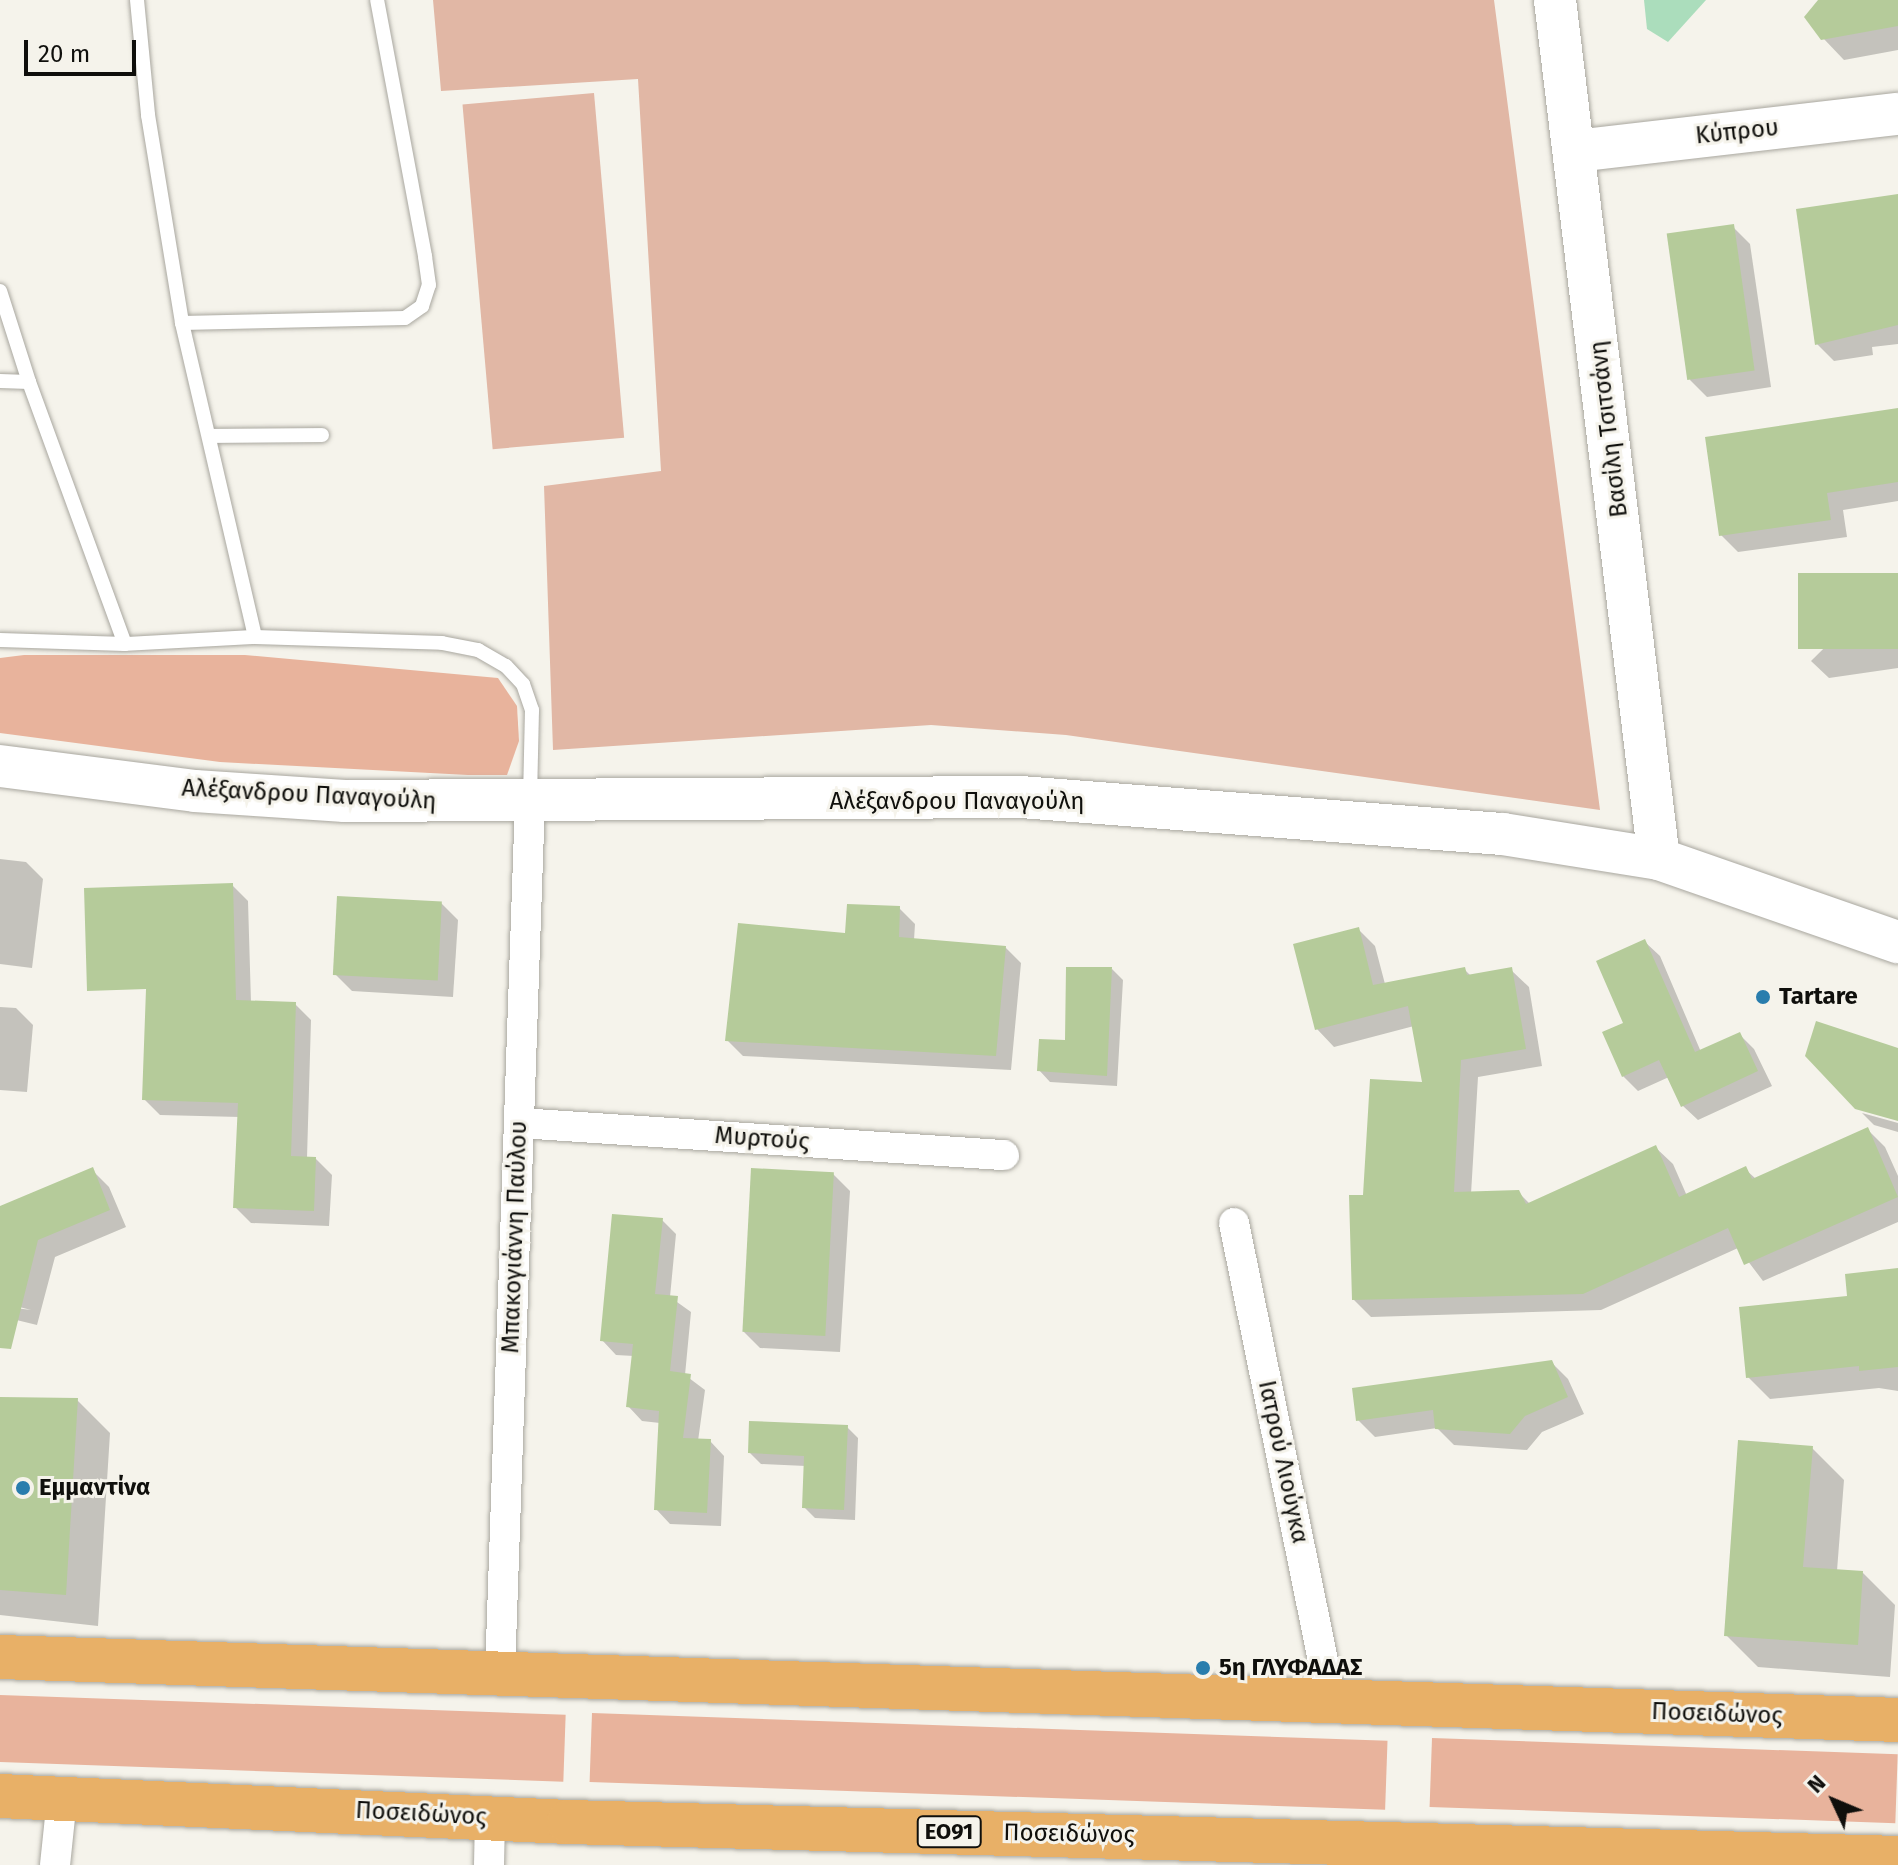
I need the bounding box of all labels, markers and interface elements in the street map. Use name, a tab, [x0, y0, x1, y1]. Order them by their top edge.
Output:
scale bar	[28, 24, 140, 74]
text: 20 m	[38, 40, 90, 68]
street label: Κύπρου	[1694, 113, 1780, 151]
street label: Βασίλη Τσιτσάνη	[1584, 339, 1634, 519]
street label: Αλέξανδρου Παναγούλη	[181, 774, 437, 816]
street label: Αλέξανδρου Παναγούλη	[830, 788, 1084, 816]
place label: Tartare	[1779, 983, 1858, 1011]
marker: Tartare	[1754, 988, 1772, 1006]
street label: Μπακογιάννη Παύλου	[497, 1120, 533, 1354]
street label: Μυρτούς	[714, 1121, 810, 1157]
street label: Ιατρού Λιούγκα	[1252, 1378, 1314, 1546]
place label: Εμμαντίνα	[39, 1474, 150, 1502]
marker: Εμμαντίνα	[14, 1479, 32, 1497]
place label: 5η ΓΛΥΦΑΔΑΣ	[1219, 1654, 1362, 1682]
marker: 5η ΓΛΥΦΑΔΑΣ	[1194, 1659, 1212, 1677]
street label: Ποσειδώνος	[1651, 1697, 1783, 1731]
north arrow	[1794, 1761, 1874, 1841]
text: N	[1802, 1769, 1831, 1799]
street label: Ποσειδώνος	[355, 1796, 487, 1832]
road number: ΕΟ91	[915, 1814, 983, 1850]
street label: Ποσειδώνος	[1003, 1818, 1135, 1850]

